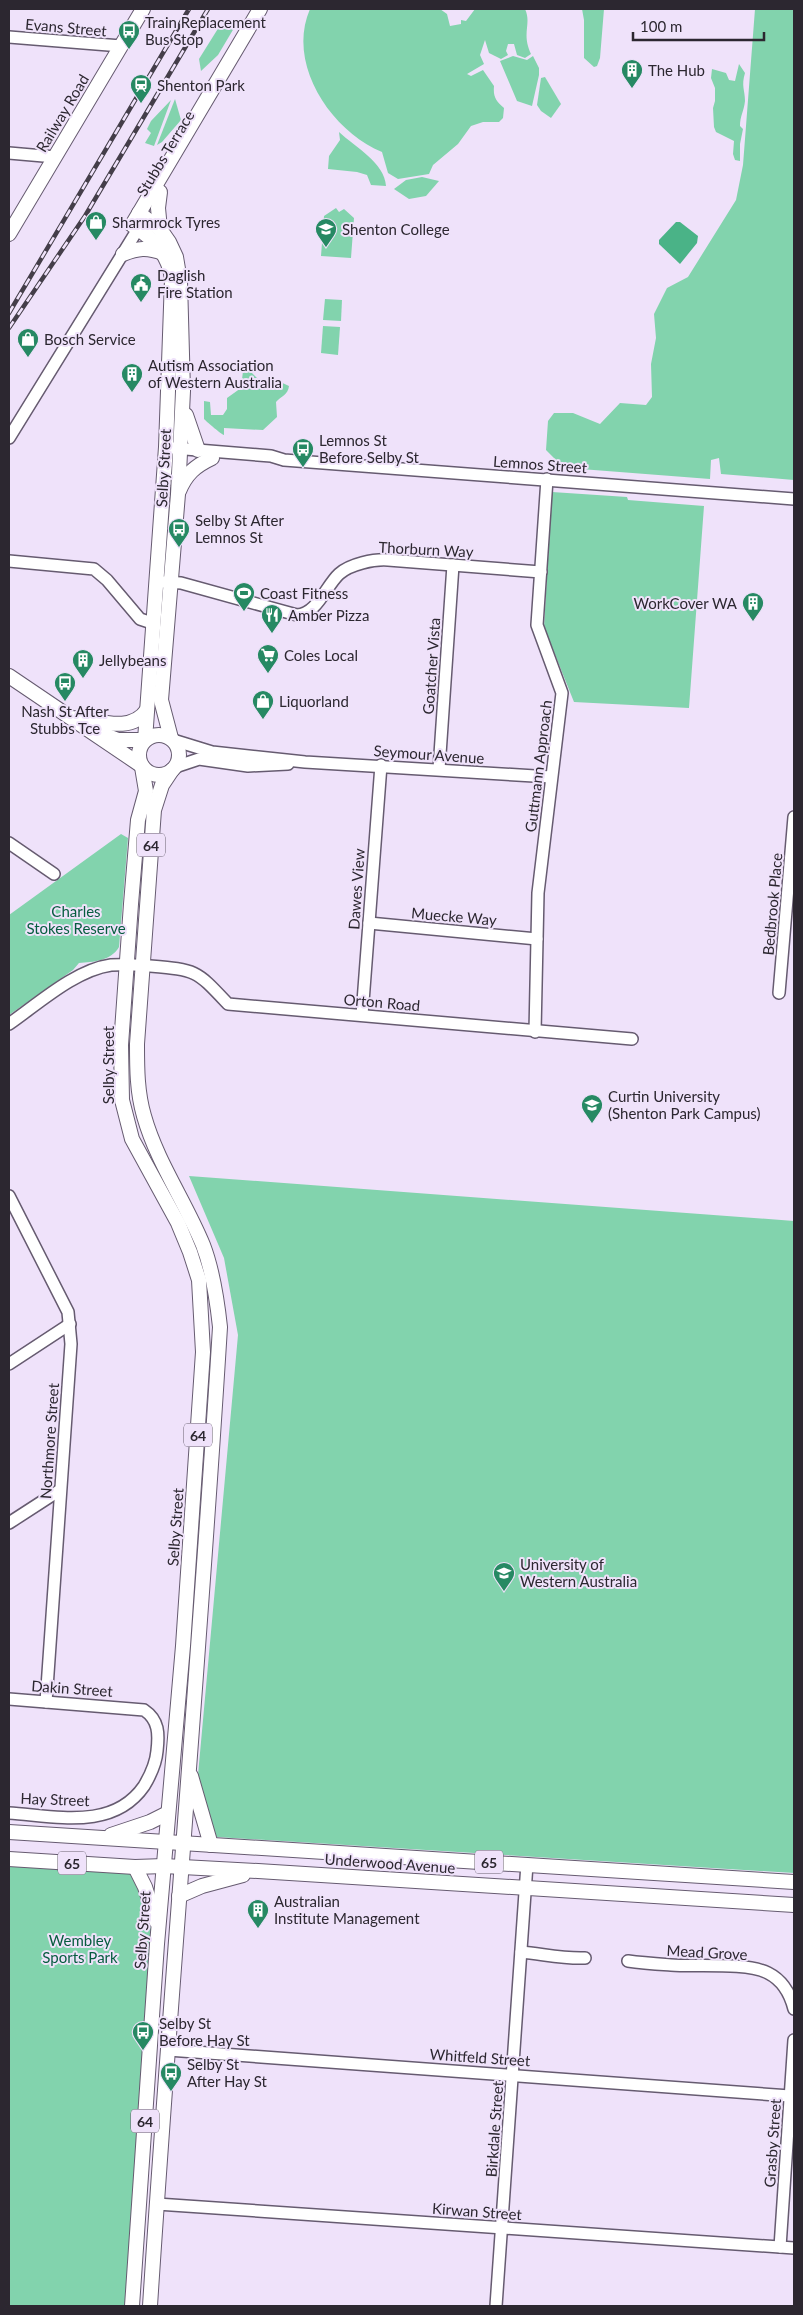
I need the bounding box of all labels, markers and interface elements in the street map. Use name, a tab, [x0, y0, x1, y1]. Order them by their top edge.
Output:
scale bar	[633, 10, 764, 42]
place label: Train Replacement Bus Stop	[145, 13, 267, 48]
street label: Evans Street	[25, 14, 108, 40]
text: 100 m	[640, 17, 682, 35]
bus stop icon: Train Replacement Bus Stop	[117, 19, 141, 50]
building icon: The Hub	[620, 58, 644, 89]
place label: The Hub	[648, 61, 705, 79]
street label: Railway Road	[32, 71, 92, 155]
station icon: Shenton Park	[129, 73, 153, 104]
place label: Shenton Park	[157, 76, 245, 94]
street label: Stubbs Terrace	[132, 107, 198, 199]
shop icon: Sharmrock Tyres	[84, 210, 108, 241]
place label: Sharmrock Tyres	[112, 213, 220, 231]
school or university icon: Shenton College	[314, 217, 338, 248]
place label: Shenton College	[342, 220, 450, 238]
place label: Daglish Fire Station	[157, 266, 233, 301]
public building icon: Daglish Fire Station	[129, 272, 153, 303]
shop icon: Bosch Service	[16, 327, 40, 358]
place label: Bosch Service	[44, 330, 136, 348]
place label: Autism Association of Western Australia	[148, 356, 282, 391]
building icon: Autism Association of Western Australia	[120, 362, 144, 393]
street label: Selby Street	[152, 428, 174, 508]
place label: Lemnos St Before Selby St	[319, 431, 420, 466]
bus stop icon: Lemnos St Before Selby St	[291, 437, 315, 468]
street label: Lemnos Street	[492, 452, 588, 476]
place label: Selby St After Lemnos St	[195, 511, 284, 546]
bus stop icon: Selby St After Lemnos St	[167, 517, 191, 548]
street label: Thorburn Way	[378, 538, 474, 560]
sports icon: Coast Fitness	[232, 581, 256, 612]
place label: Coast Fitness	[260, 584, 348, 602]
building icon: WorkCover WA	[741, 591, 765, 622]
place label: WorkCover WA	[634, 594, 738, 612]
restaurant icon: Amber Pizza	[260, 603, 284, 634]
place label: Amber Pizza	[288, 606, 369, 624]
street label: Goatcher Vista	[419, 617, 443, 715]
supermarket icon: Coles Local	[256, 643, 280, 674]
place label: Coles Local	[284, 646, 358, 664]
building icon: Jellybeans	[71, 648, 95, 679]
place label: Jellybeans	[99, 651, 166, 669]
bus stop icon: Nash St After Stubbs Tce	[53, 671, 77, 702]
shop icon: Liquorland	[251, 689, 275, 720]
place label: Liquorland	[279, 692, 349, 710]
street label: Guttmann Approach	[521, 699, 555, 833]
place label: Nash St After Stubbs Tce	[21, 702, 109, 737]
street label: Seymour Avenue	[373, 741, 485, 767]
road number: 64	[137, 834, 165, 856]
street label: Dawes View	[344, 848, 368, 930]
street label: Bedbrook Place	[759, 852, 785, 956]
park label: Charles Stokes Reserve	[26, 902, 126, 937]
street label: Muecke Way	[411, 903, 498, 929]
street label: Orton Road	[343, 990, 421, 1014]
street label: Selby Street	[99, 1025, 117, 1104]
place label: Curtin University (Shenton Park Campus)	[608, 1087, 761, 1122]
school or university icon: Curtin University (Shenton Park Campus)	[580, 1093, 604, 1124]
street label: Northmore Street	[36, 1382, 62, 1500]
road number: 64	[184, 1424, 212, 1446]
street label: Selby Street	[163, 1487, 187, 1567]
place label: University of Western Australia	[520, 1555, 637, 1590]
school or university icon: University of Western Australia	[492, 1561, 516, 1592]
street label: Dakin Street	[31, 1676, 114, 1700]
street label: Hay Street	[20, 1789, 91, 1809]
street label: Underwood Avenue	[324, 1849, 456, 1877]
road number: 65	[475, 1850, 503, 1874]
road number: 65	[58, 1852, 86, 1875]
street label: Selby Street	[130, 1890, 154, 1970]
place label: Australian Institute Management	[274, 1892, 420, 1927]
building icon: Australian Institute Management	[246, 1898, 270, 1929]
park label: Wembley Sports Park	[42, 1931, 118, 1966]
street label: Mead Grove	[666, 1941, 748, 1963]
place label: Selby St Before Hay St	[159, 2014, 250, 2049]
bus stop icon: Selby St Before Hay St	[131, 2020, 155, 2051]
street label: Whitfeld Street	[429, 2045, 531, 2070]
place label: Selby St After Hay St	[187, 2055, 267, 2090]
bus stop icon: Selby St After Hay St	[159, 2061, 183, 2092]
street label: Birkdale Street	[482, 2080, 506, 2178]
street label: Grasby Street	[760, 2097, 784, 2188]
road number: 64	[131, 2110, 159, 2132]
street label: Kirwan Street	[432, 2199, 523, 2223]

